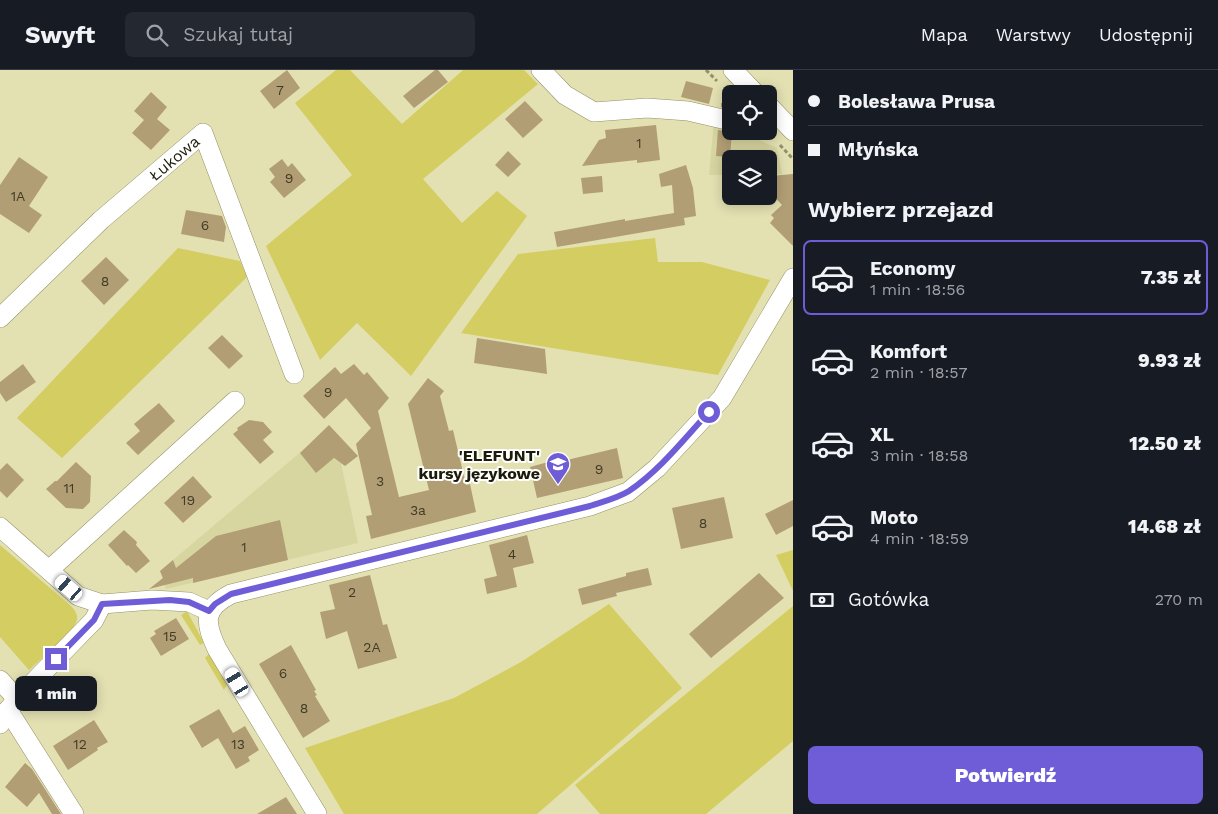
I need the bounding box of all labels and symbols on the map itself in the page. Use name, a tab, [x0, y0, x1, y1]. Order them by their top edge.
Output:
house number: 7	[276, 82, 284, 98]
street label: Łukowa	[145, 132, 203, 185]
house number: 1	[636, 135, 642, 151]
house number: 9	[285, 170, 293, 186]
house number: 1A	[11, 188, 25, 204]
house number: 6	[201, 217, 209, 233]
house number: 8	[101, 273, 109, 289]
house number: 9	[324, 384, 332, 400]
route start	[698, 401, 720, 423]
place label: 'ELEFUNT' kursy językowe	[418, 446, 540, 483]
school or university icon: 'ELEFUNT' kursy językowe	[545, 451, 571, 485]
house number: 9	[595, 461, 603, 477]
house number: 3	[376, 473, 384, 489]
house number: 11	[64, 480, 74, 496]
house number: 19	[181, 492, 195, 508]
house number: 3a	[410, 502, 426, 518]
house number: 8	[699, 515, 707, 531]
house number: 1	[241, 539, 247, 555]
house number: 4	[508, 546, 516, 562]
car	[52, 572, 85, 604]
house number: 2	[348, 584, 356, 600]
house number: 15	[163, 628, 177, 644]
house number: 2A	[363, 639, 381, 655]
route end	[45, 648, 67, 670]
car	[222, 665, 251, 699]
house number: 6	[279, 665, 287, 681]
callout: 1 min	[15, 676, 97, 712]
house number: 8	[300, 700, 308, 716]
house number: 12	[73, 736, 87, 752]
house number: 13	[231, 736, 245, 752]

